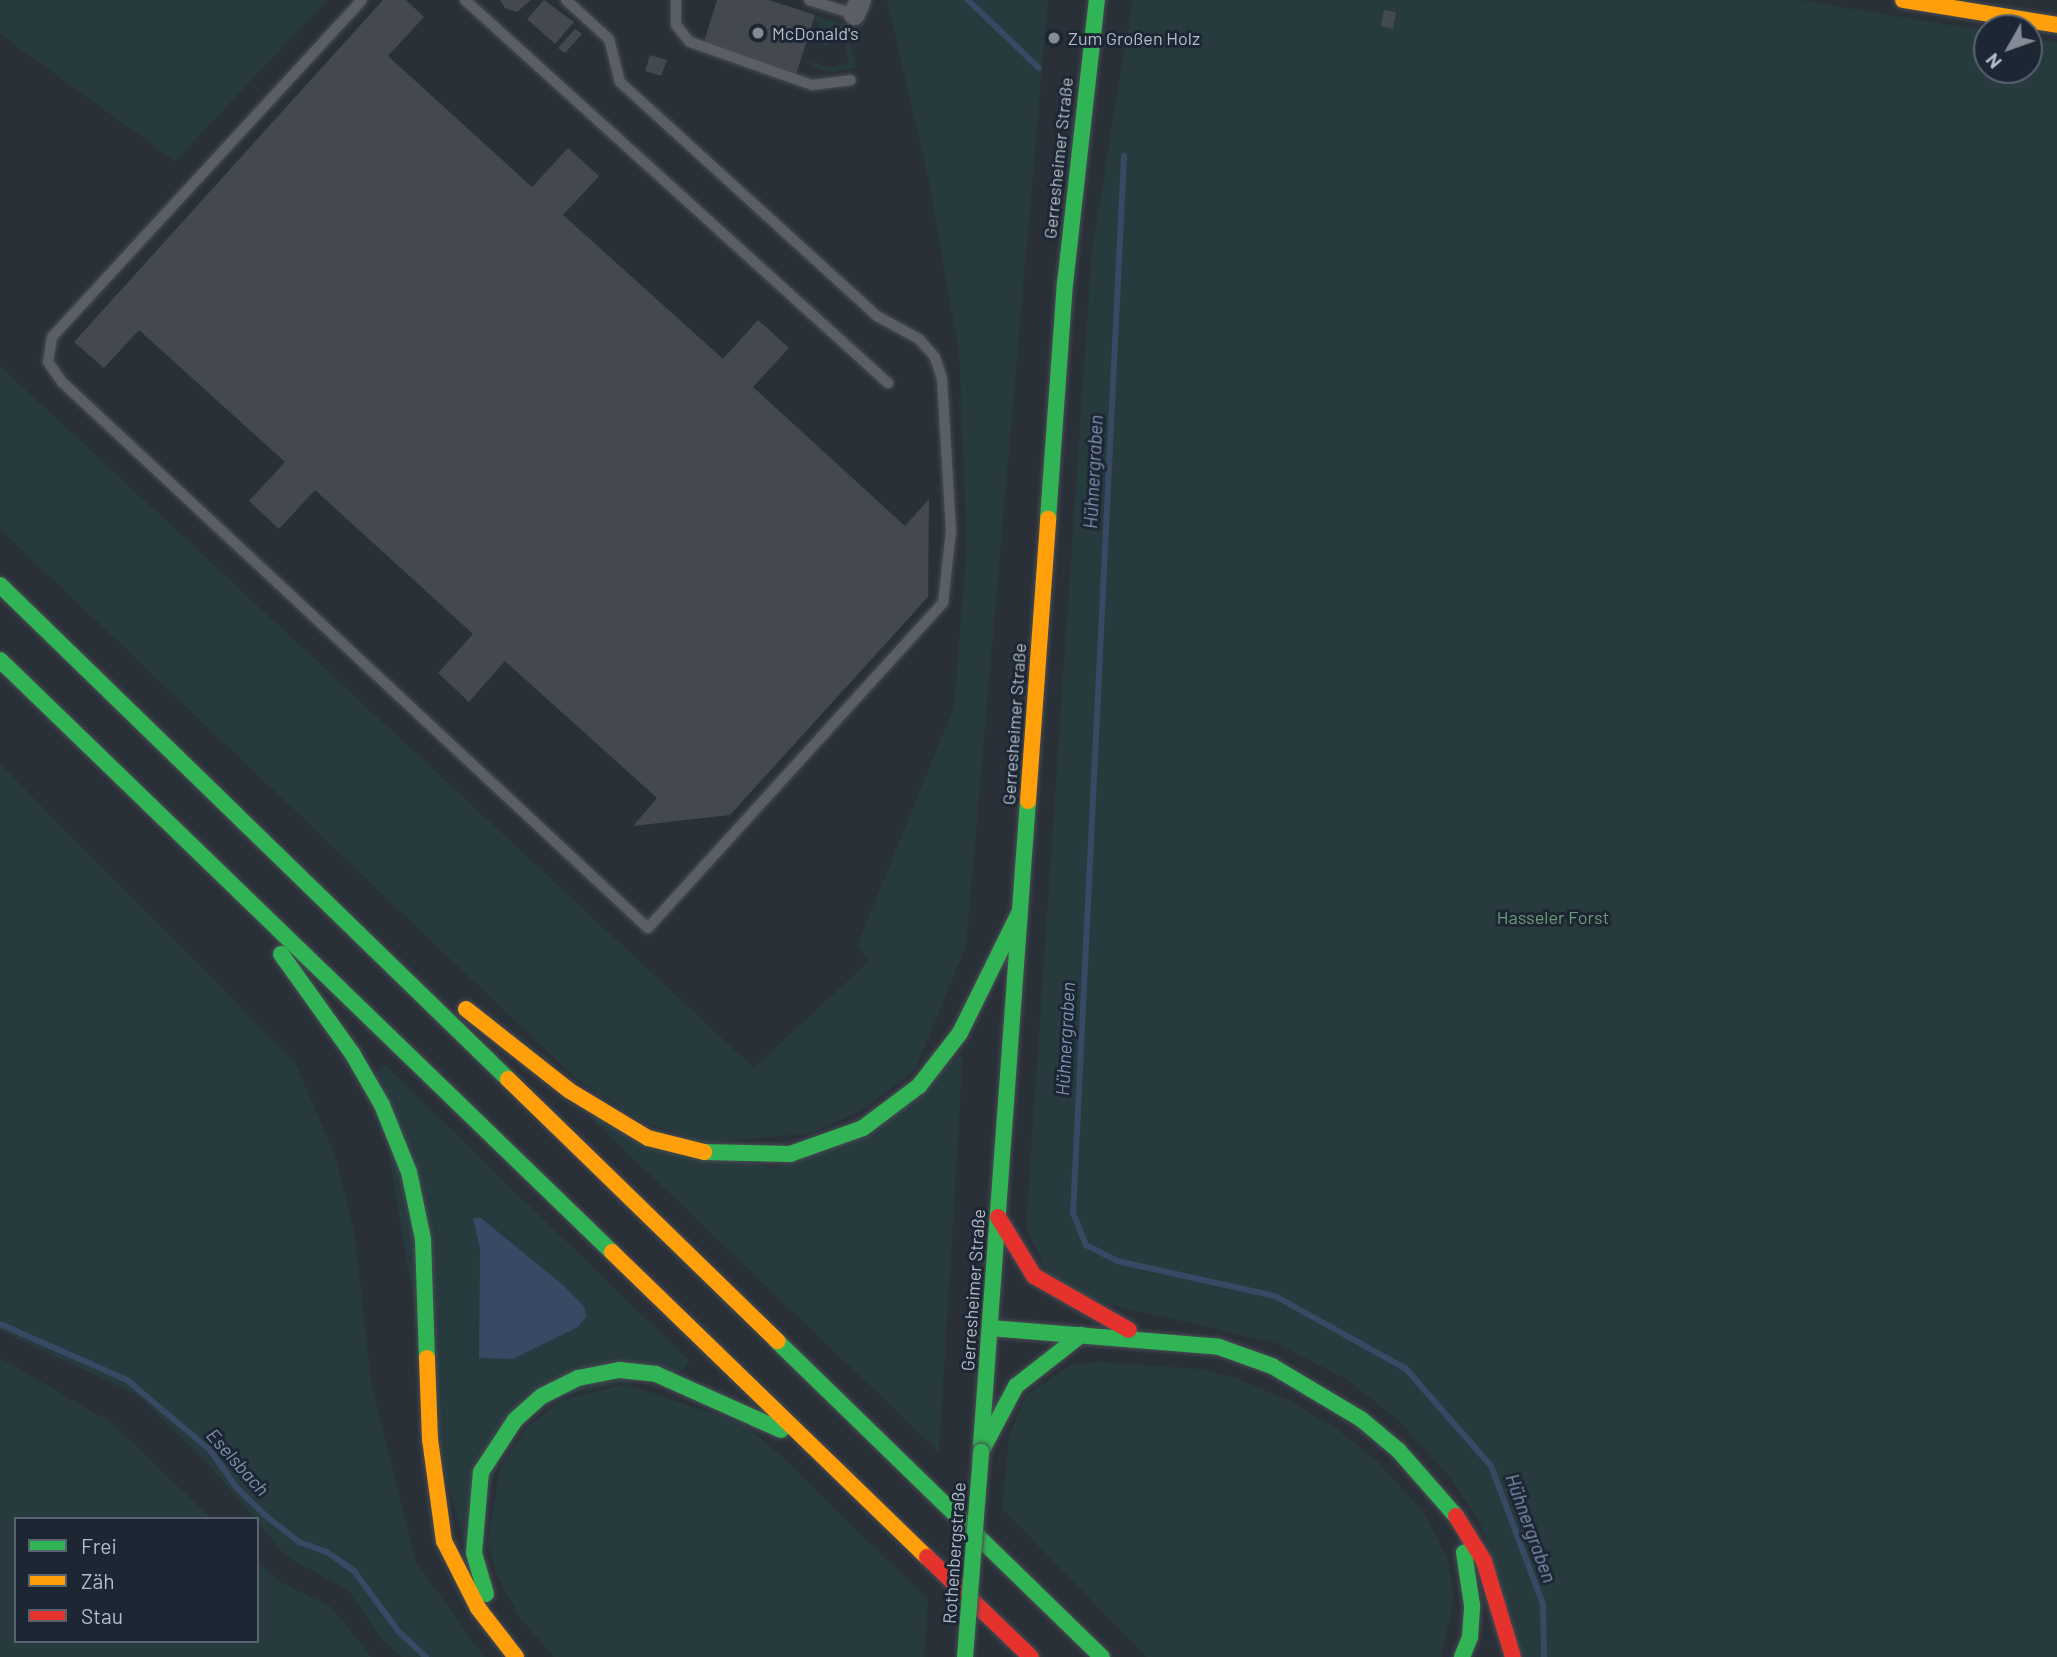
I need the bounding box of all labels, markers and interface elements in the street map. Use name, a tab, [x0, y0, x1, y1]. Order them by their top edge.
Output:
north arrow	[1973, 14, 2043, 84]
place label: McDonald's	[772, 22, 859, 44]
marker: McDonald's	[750, 25, 766, 41]
place label: Zum Großen Holz	[1068, 27, 1200, 49]
marker: Zum Großen Holz	[1046, 30, 1062, 46]
text: N	[1980, 49, 2006, 74]
street label: Gerresheimer Straße	[1039, 76, 1077, 240]
water label: Hühnergraben	[1079, 414, 1107, 530]
street label: Gerresheimer Straße	[998, 642, 1030, 806]
park label: Hasseler Forst	[1497, 906, 1609, 928]
water label: Hühnergraben	[1051, 981, 1079, 1097]
street label: Gerresheimer Straße	[957, 1208, 989, 1372]
water label: Eselsbach	[202, 1424, 274, 1500]
water label: Hühnergraben	[1501, 1470, 1561, 1586]
street label: Rothenbergstraße	[938, 1482, 970, 1624]
legend	[14, 1517, 259, 1643]
text: Frei	[81, 1533, 117, 1558]
text: Zäh	[81, 1568, 115, 1593]
text: Stau	[81, 1603, 123, 1628]

